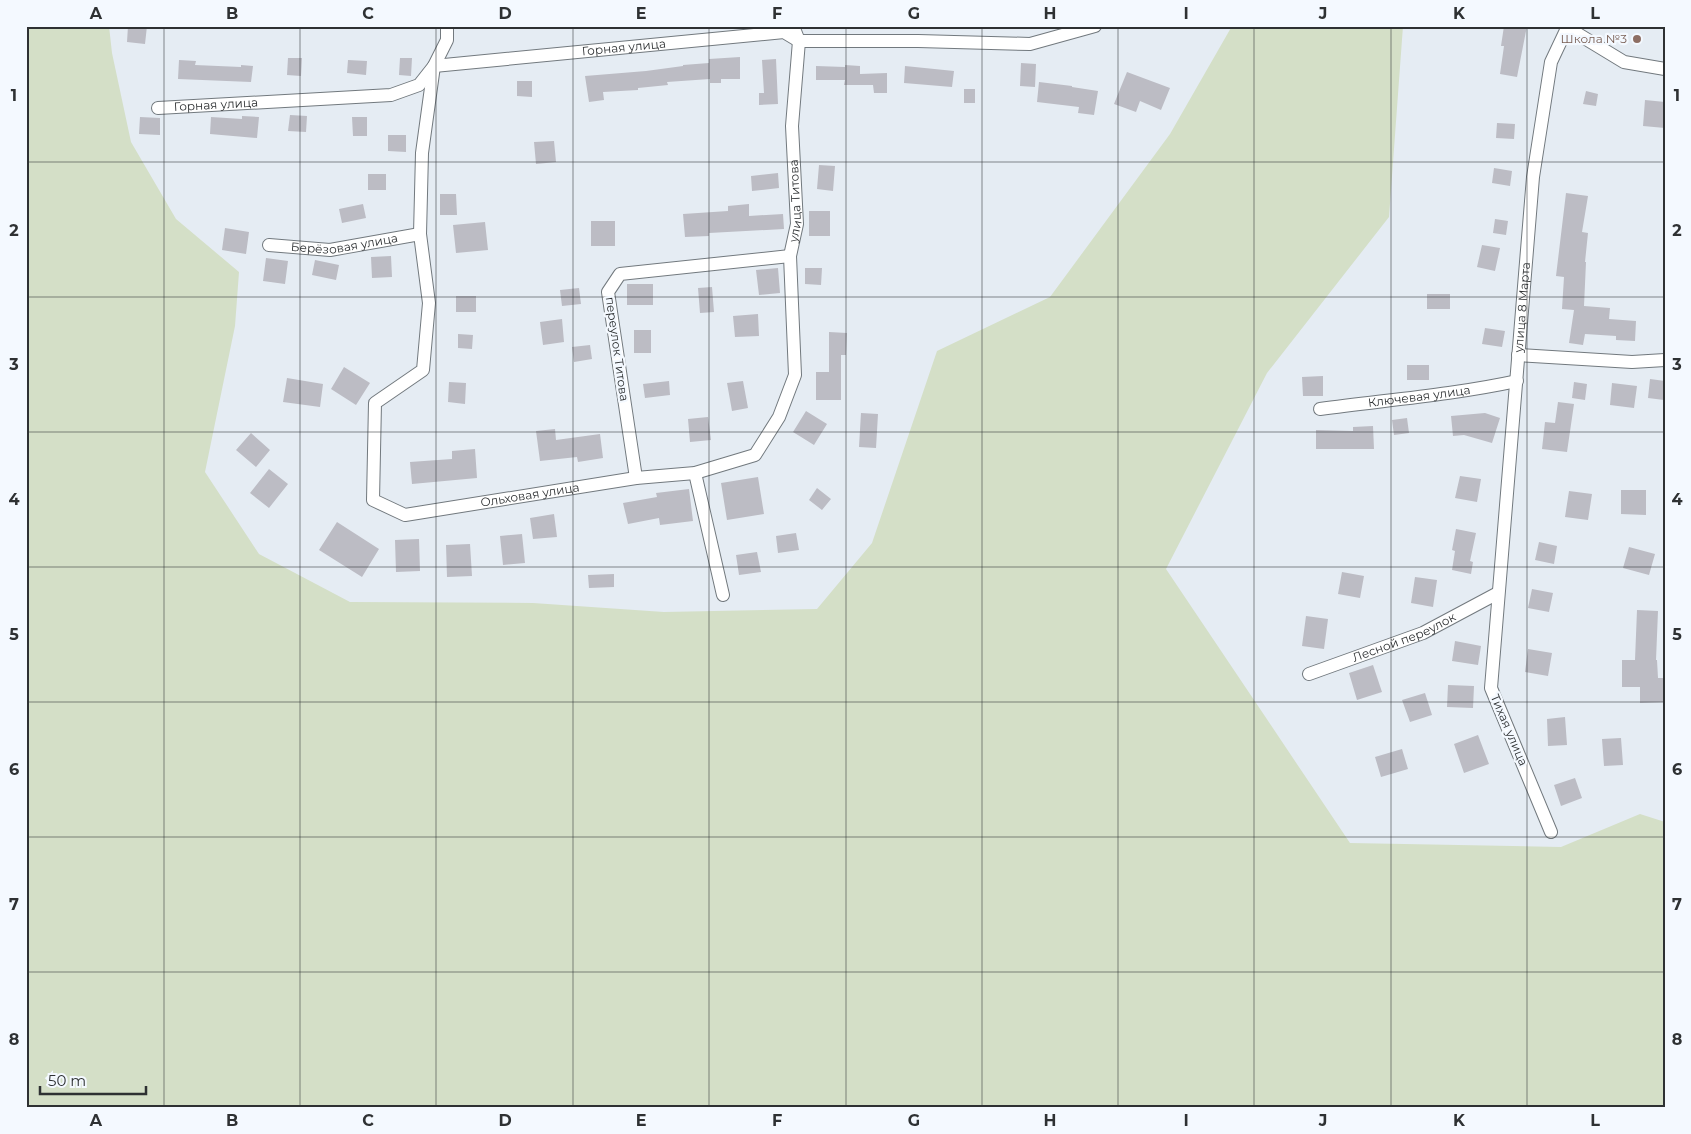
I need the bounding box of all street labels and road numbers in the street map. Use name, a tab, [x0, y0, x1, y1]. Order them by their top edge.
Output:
street label: Горная улица	[581, 36, 666, 59]
street label: Горная улица	[173, 94, 258, 114]
street label: улица Титова	[785, 159, 805, 245]
street label: Берёзовая улица	[290, 230, 399, 257]
street label: улица 8 Марта	[1511, 261, 1533, 354]
street label: переулок Титова	[603, 296, 632, 402]
street label: Ключевая улица	[1367, 382, 1471, 410]
street label: Ольховая улица	[479, 479, 580, 510]
street label: Лесной переулок	[1350, 609, 1458, 665]
street label: Тихая улица	[1488, 692, 1531, 768]

